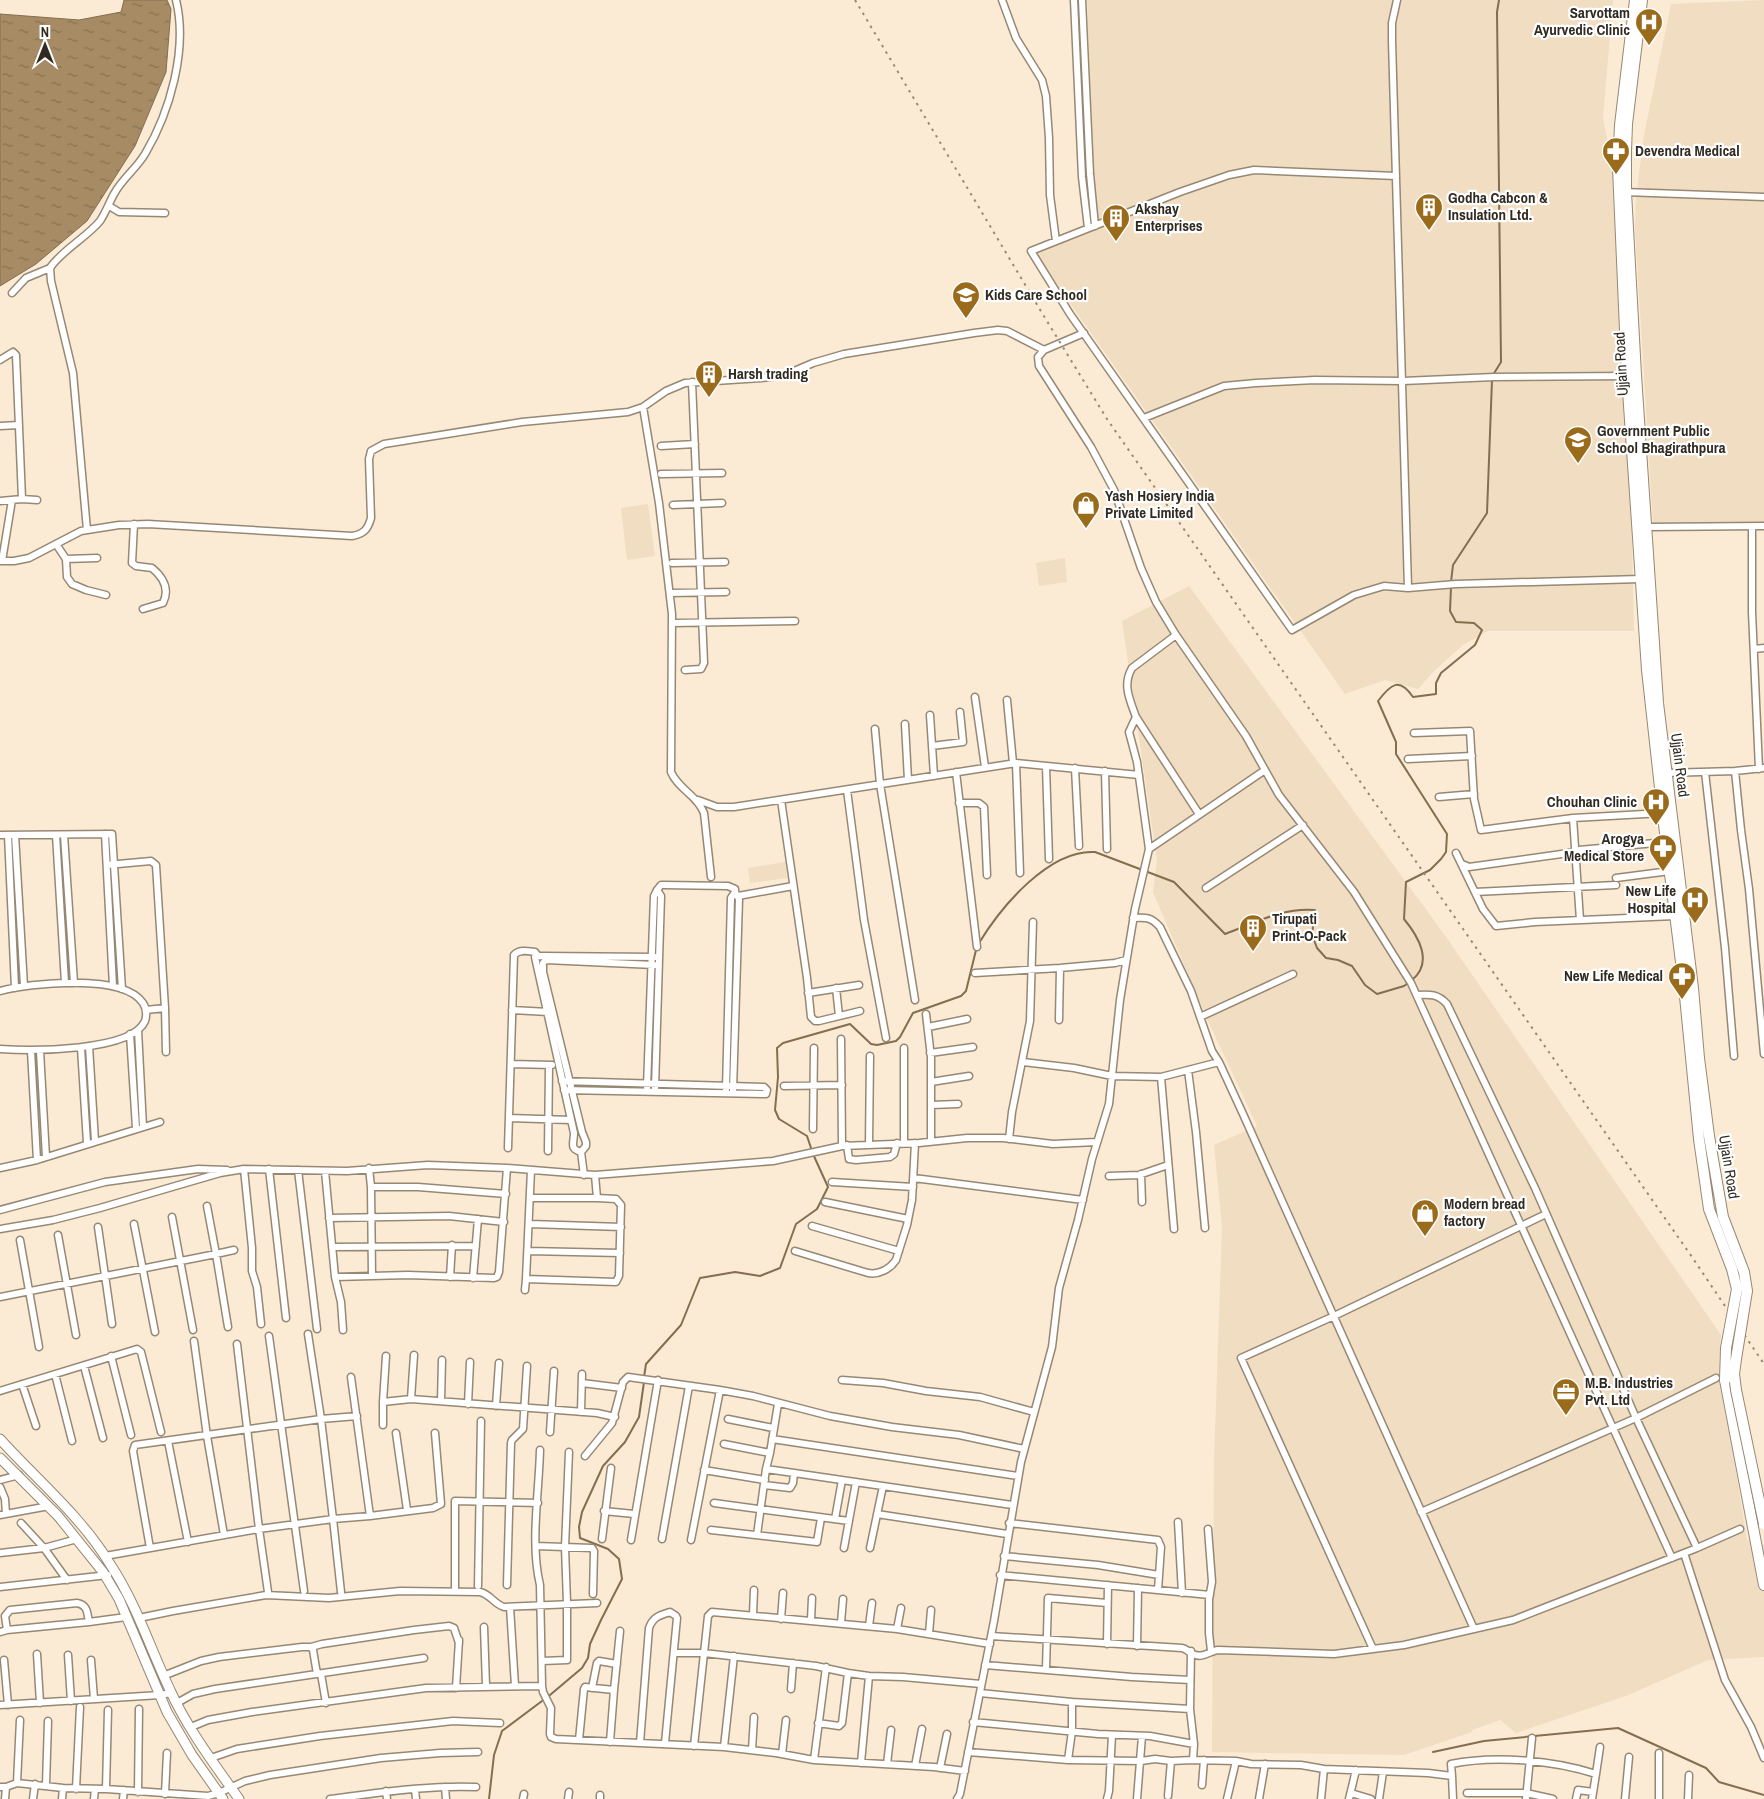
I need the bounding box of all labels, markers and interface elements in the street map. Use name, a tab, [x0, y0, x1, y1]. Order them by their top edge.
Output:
place label: Sarvottam Ayurvedic Clinic	[1534, 2, 1630, 40]
hospital icon: Sarvottam Ayurvedic Clinic	[1634, 7, 1664, 46]
north arrow	[20, 20, 70, 70]
text: N	[41, 23, 49, 41]
pharmacy icon: Devendra Medical	[1601, 136, 1631, 175]
place label: Devendra Medical	[1635, 140, 1740, 161]
place label: Godha Cabcon & Insulation Ltd.	[1448, 187, 1548, 225]
building icon: Godha Cabcon & Insulation Ltd.	[1414, 192, 1444, 231]
place label: Akshay Enterprises	[1135, 198, 1203, 236]
building icon: Akshay Enterprises	[1101, 203, 1131, 242]
school or university icon: Kids Care School	[951, 280, 981, 319]
place label: Kids Care School	[985, 284, 1087, 305]
street label: Ujjain Road	[1608, 331, 1633, 397]
building icon: Harsh trading	[694, 359, 724, 398]
place label: Harsh trading	[728, 363, 808, 384]
place label: Government Public School Bhagirathpura	[1597, 420, 1726, 458]
school or university icon: Government Public School Bhagirathpura	[1563, 425, 1593, 464]
place label: Yash Hosiery India Private Limited	[1105, 485, 1215, 523]
shop icon: Yash Hosiery India Private Limited	[1071, 490, 1101, 529]
street label: Ujjain Road	[1666, 732, 1695, 798]
hospital icon: Chouhan Clinic	[1641, 787, 1671, 826]
place label: Chouhan Clinic	[1547, 791, 1637, 812]
place label: Arogya Medical Store	[1564, 828, 1644, 866]
pharmacy icon: Arogya Medical Store	[1648, 833, 1678, 872]
place label: New Life Hospital	[1625, 880, 1676, 918]
hospital icon: New Life Hospital	[1680, 885, 1710, 924]
place label: Tirupati Print-O-Pack	[1272, 908, 1347, 946]
building icon: Tirupati Print-O-Pack	[1238, 913, 1268, 952]
pharmacy icon: New Life Medical	[1667, 961, 1697, 1000]
place label: New Life Medical	[1564, 965, 1663, 986]
street label: Ujjain Road	[1714, 1134, 1745, 1200]
place label: Modern bread factory	[1444, 1193, 1525, 1231]
shop icon: Modern bread factory	[1410, 1198, 1440, 1237]
place label: M.B. Industries Pvt. Ltd	[1585, 1372, 1673, 1410]
office icon: M.B. Industries Pvt. Ltd	[1551, 1377, 1581, 1416]

